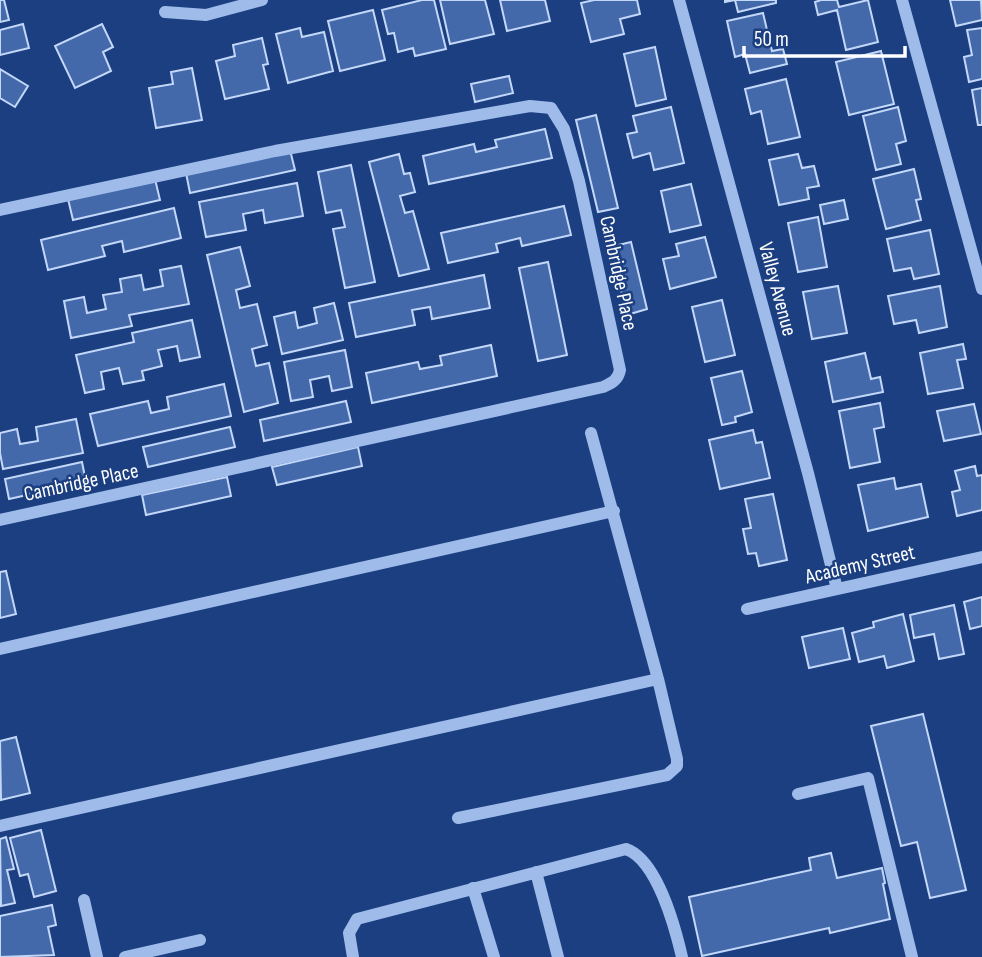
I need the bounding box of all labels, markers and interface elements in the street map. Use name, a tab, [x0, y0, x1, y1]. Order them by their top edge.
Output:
scale bar	[744, 14, 905, 58]
text: 50 m	[754, 27, 789, 52]
street label: Cambridge Place	[594, 214, 643, 333]
street label: Valley Avenue	[753, 240, 802, 339]
street label: Cambridge Place	[22, 458, 141, 507]
street label: Academy Street	[802, 540, 917, 589]

